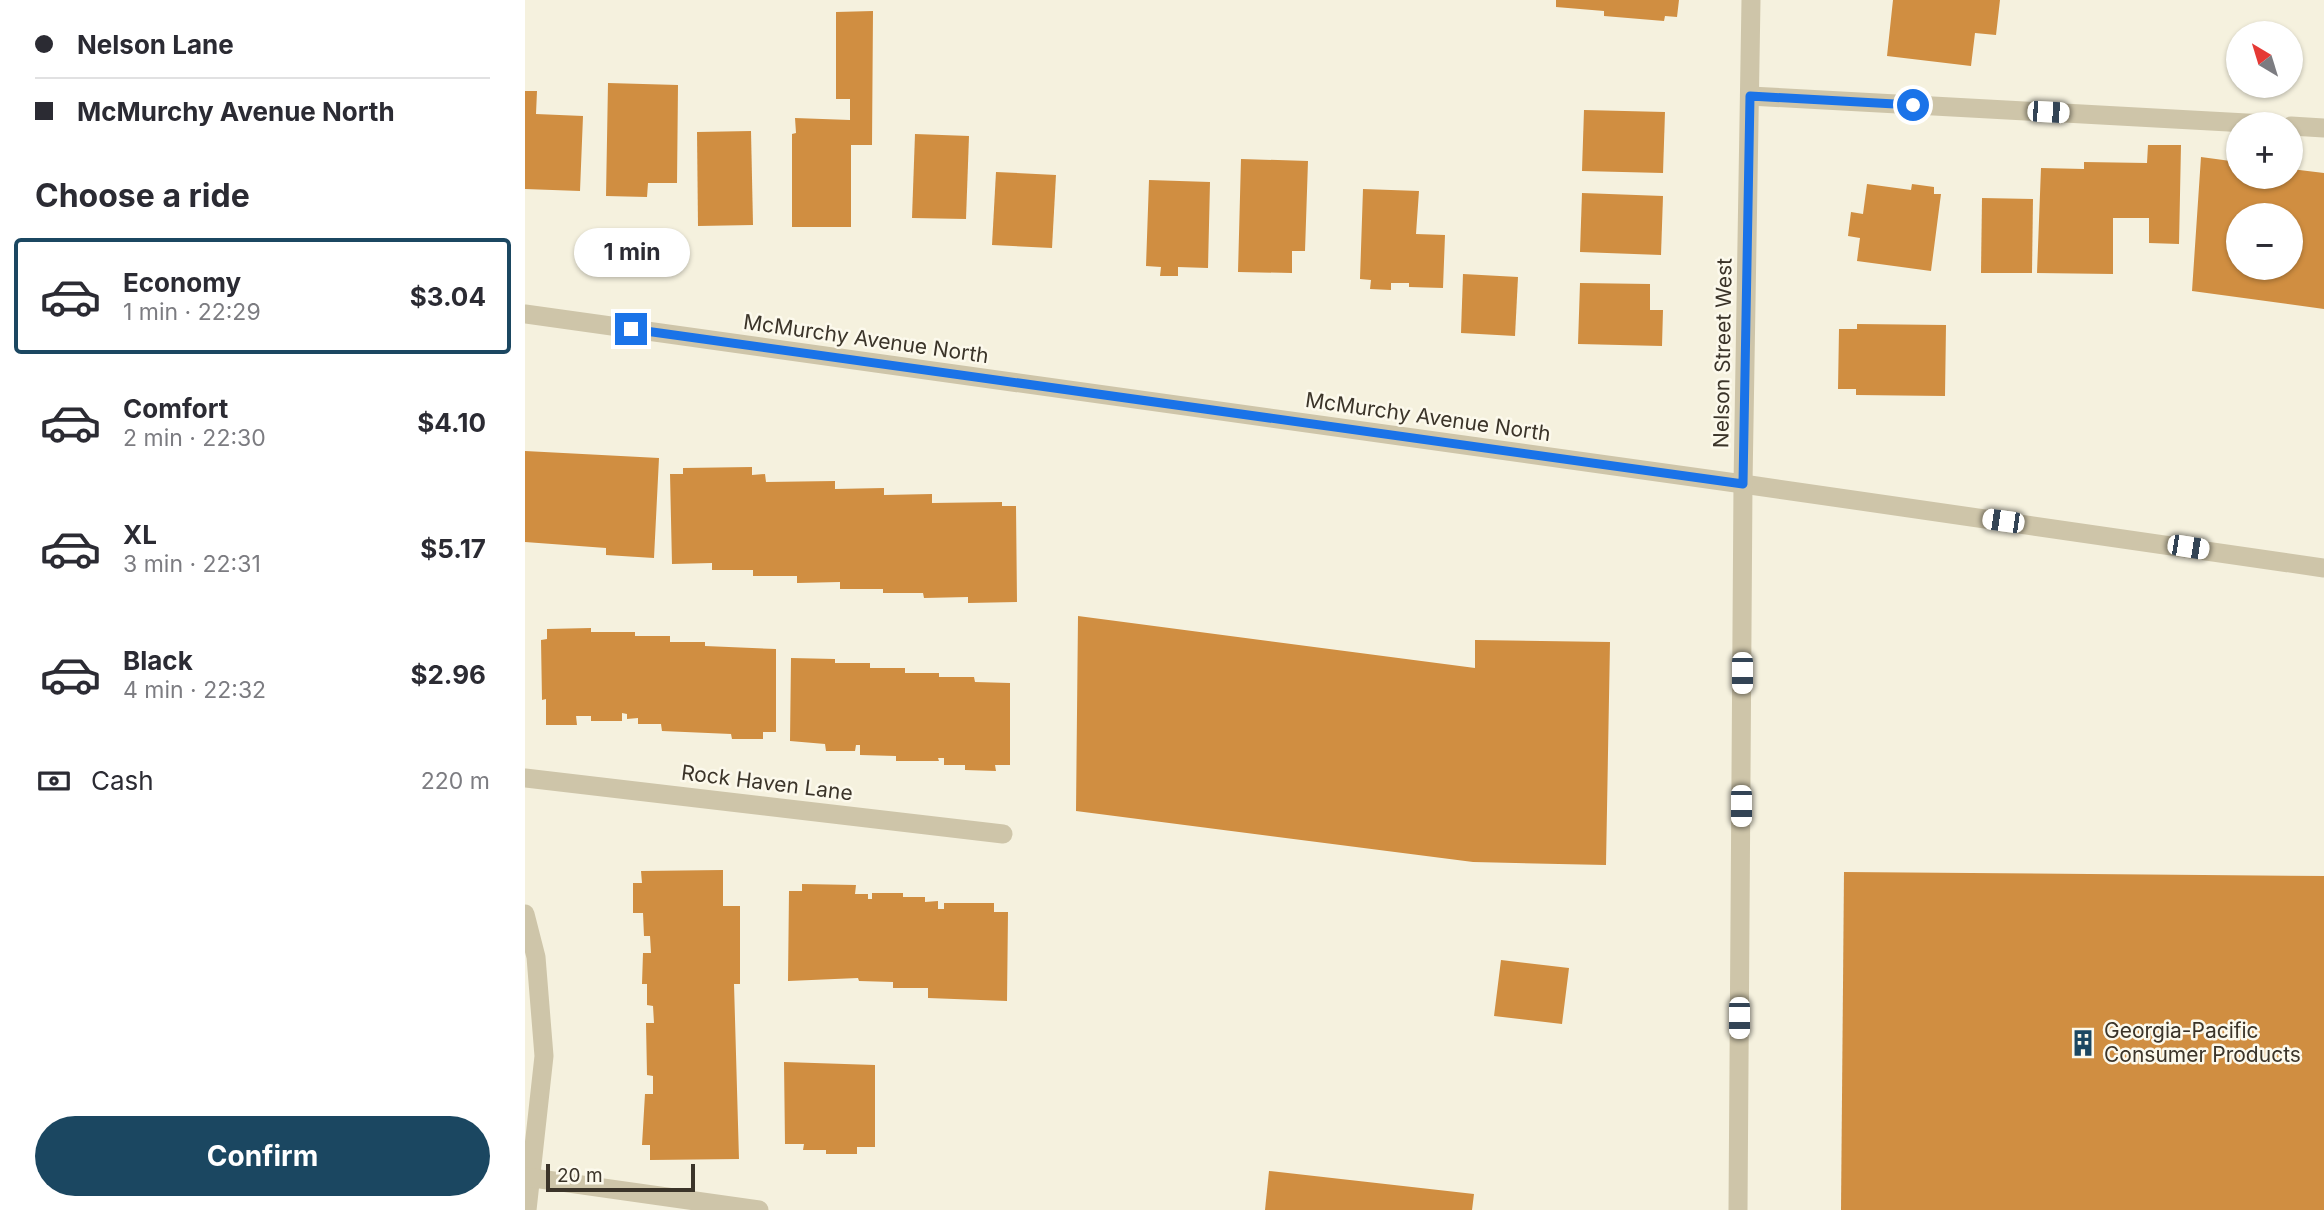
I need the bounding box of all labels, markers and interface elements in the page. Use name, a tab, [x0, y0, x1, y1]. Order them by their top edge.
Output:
north arrow	[2226, 21, 2303, 98]
map controls	[2226, 21, 2303, 280]
text: Nelson Lane	[77, 29, 234, 60]
route start	[1897, 89, 1929, 121]
text: McMurchy Avenue North	[77, 96, 395, 127]
car	[2027, 100, 2070, 124]
button: +	[2226, 112, 2303, 189]
text: Choose a ride	[35, 176, 250, 215]
button: −	[2226, 203, 2303, 280]
callout: 1 min	[573, 228, 689, 276]
text: 1 min	[604, 238, 660, 266]
street label: Nelson Street West	[1708, 258, 1737, 448]
icon: car	[39, 265, 102, 328]
text: Economy	[123, 267, 241, 298]
text: $3.04	[410, 281, 486, 312]
text: 1 min · 22:29	[123, 298, 261, 326]
street label: McMurchy Avenue North	[742, 309, 990, 368]
route end	[615, 313, 647, 345]
street label: McMurchy Avenue North	[1304, 387, 1552, 446]
icon: car	[39, 391, 102, 454]
text: Comfort	[123, 393, 228, 424]
text: $4.10	[417, 407, 486, 438]
text: 2 min · 22:30	[123, 424, 266, 452]
car	[1981, 508, 2026, 534]
icon: car	[39, 517, 102, 580]
text: XL	[123, 519, 157, 550]
text: $5.17	[420, 533, 486, 564]
car	[2166, 533, 2211, 561]
text: 3 min · 22:31	[123, 550, 261, 578]
icon: car	[39, 643, 102, 706]
text: Black	[123, 645, 193, 676]
car	[1732, 652, 1753, 694]
text: $2.96	[410, 659, 486, 690]
text: 4 min · 22:32	[123, 676, 266, 704]
street label: Rock Haven Lane	[680, 760, 854, 805]
icon: cash	[35, 762, 73, 800]
text: Cash	[91, 765, 154, 796]
text: 220 m	[421, 767, 490, 795]
car	[1731, 785, 1752, 827]
car	[1729, 997, 1750, 1039]
place label: Georgia-Pacific Consumer Products	[2104, 1018, 2301, 1067]
building icon: Georgia-Pacific Consumer Products	[2068, 1028, 2098, 1058]
button: Confirm	[35, 1116, 490, 1196]
scale bar	[546, 1161, 695, 1193]
text: 20 m	[557, 1164, 603, 1187]

